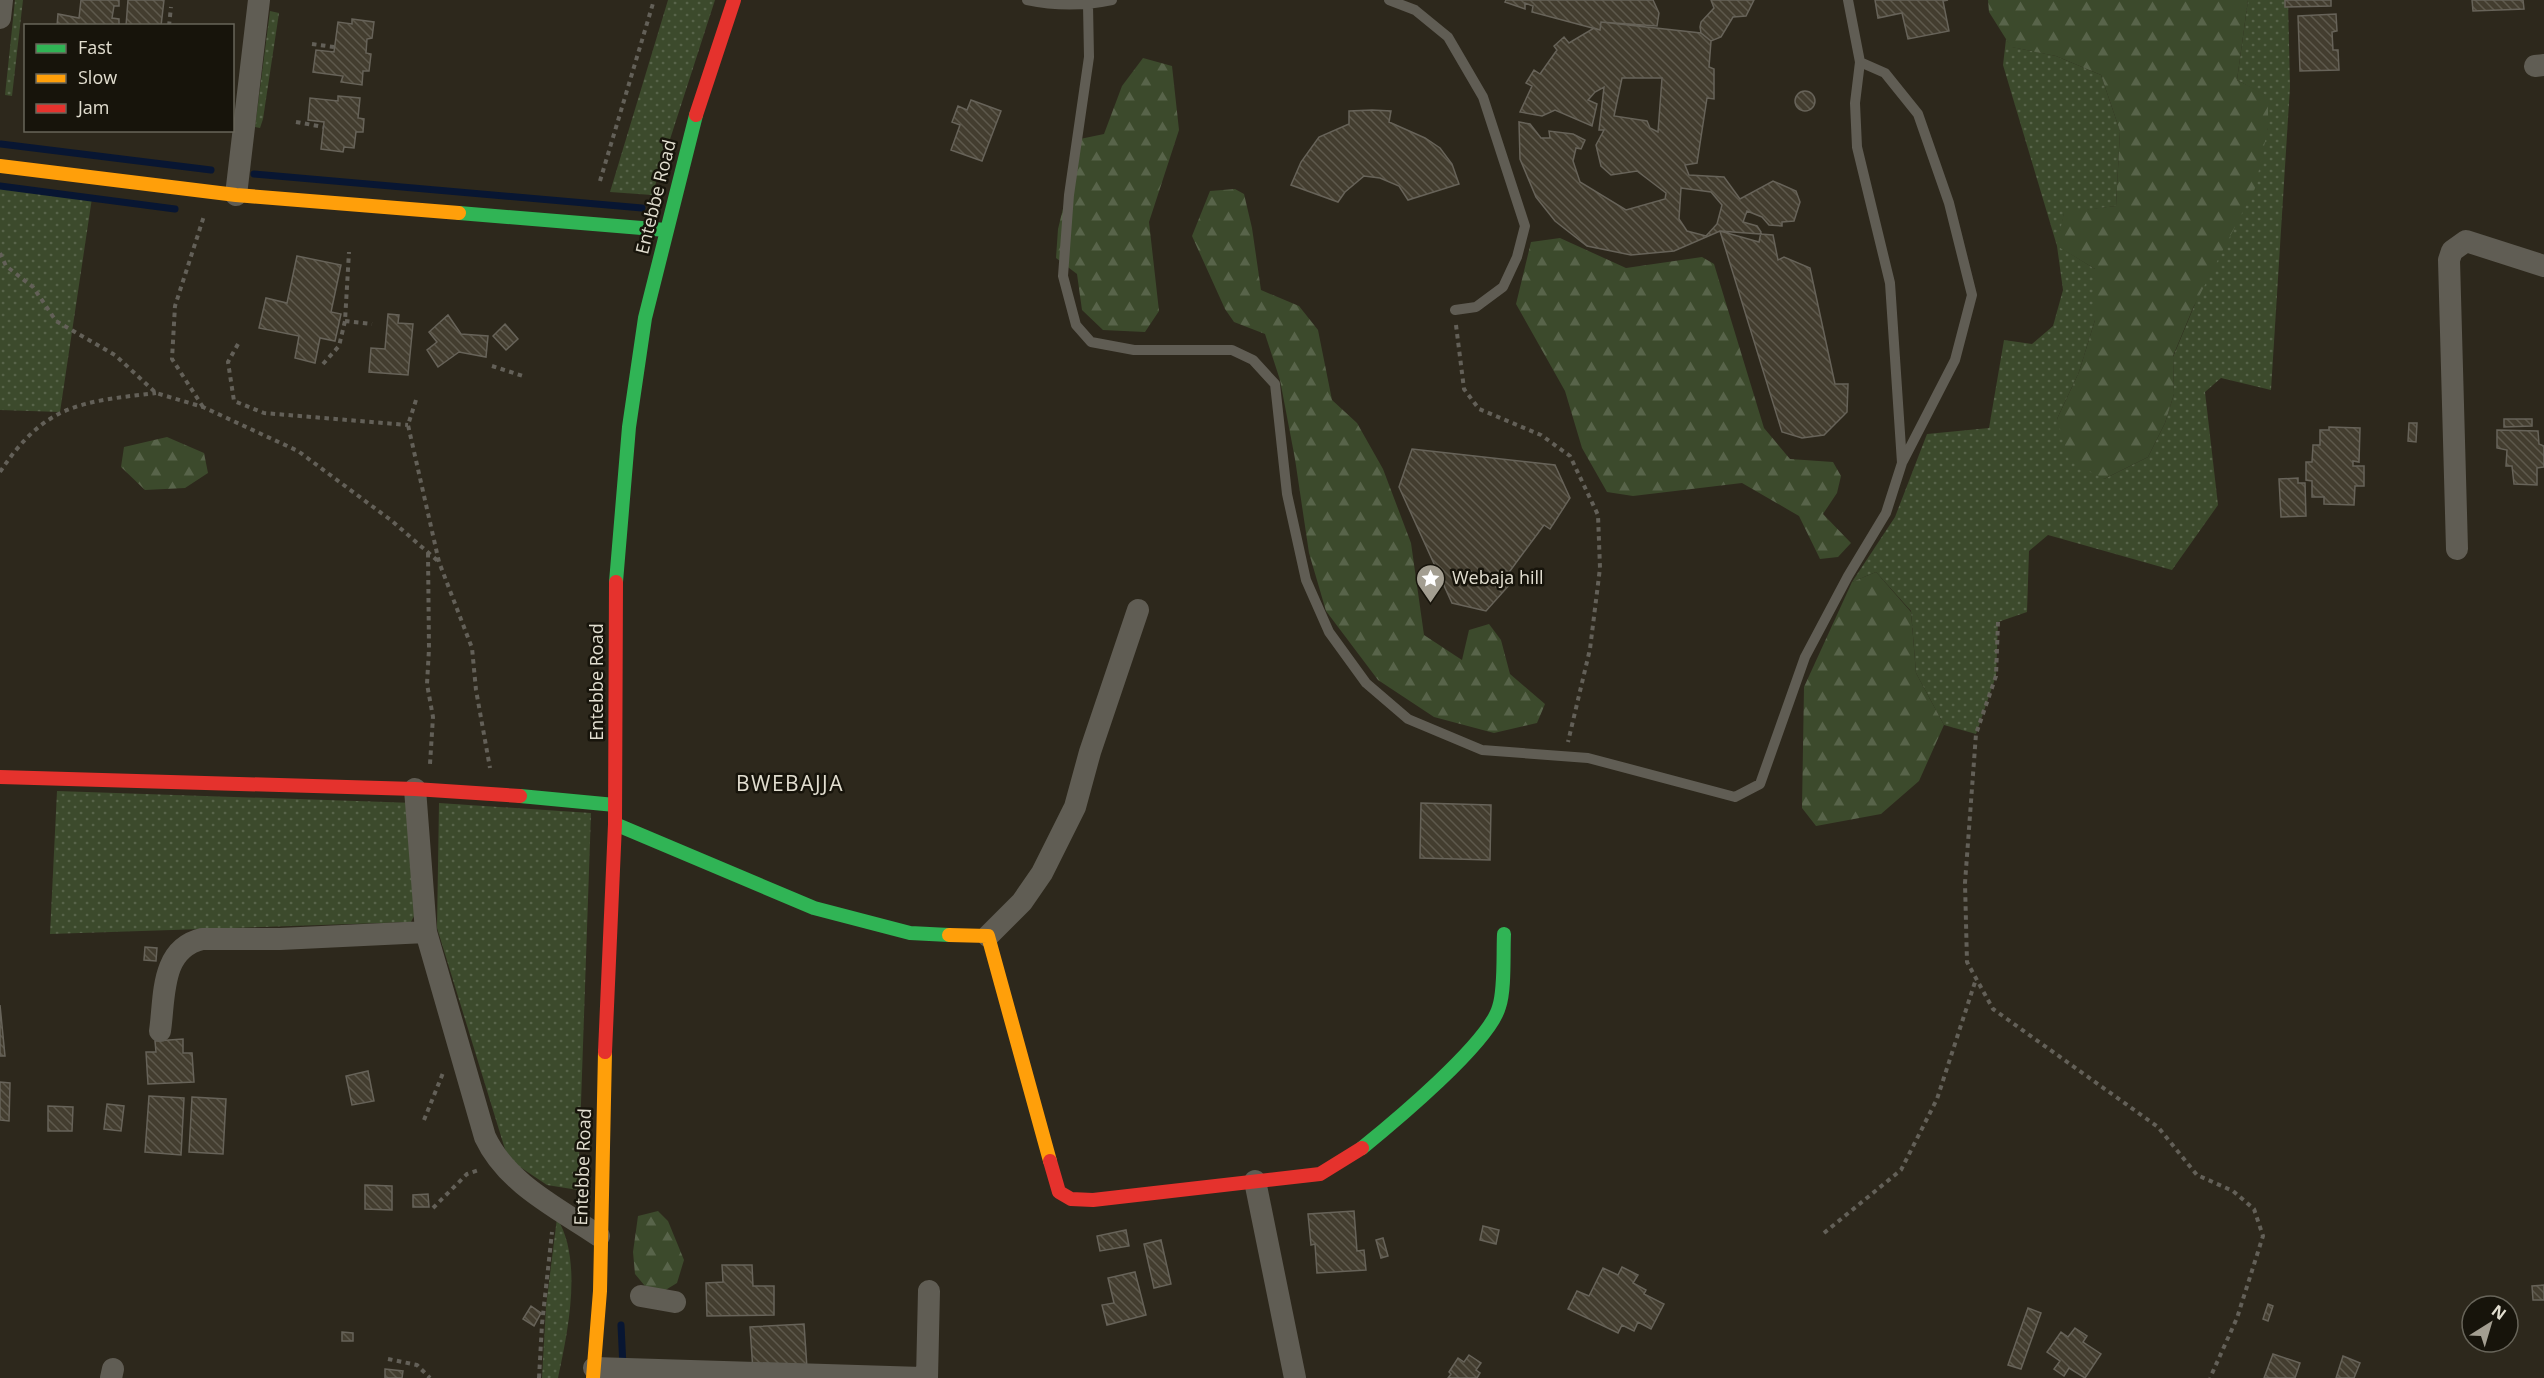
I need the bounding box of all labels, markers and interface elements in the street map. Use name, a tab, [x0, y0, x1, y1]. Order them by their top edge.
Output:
legend	[24, 24, 234, 132]
text: Fast	[78, 35, 112, 59]
text: Slow	[78, 65, 117, 89]
text: Jam	[76, 95, 110, 119]
street label: Entebbe Road	[629, 137, 681, 257]
place icon: Webaja hill	[1415, 562, 1447, 604]
place label: Webaja hill	[1452, 565, 1544, 589]
street label: Entebbe Road	[584, 623, 608, 741]
district label: BWEBAJJA	[736, 769, 844, 797]
street label: Entebbe Road	[568, 1108, 596, 1226]
north arrow	[2460, 1294, 2520, 1354]
text: N	[2487, 1299, 2511, 1325]

